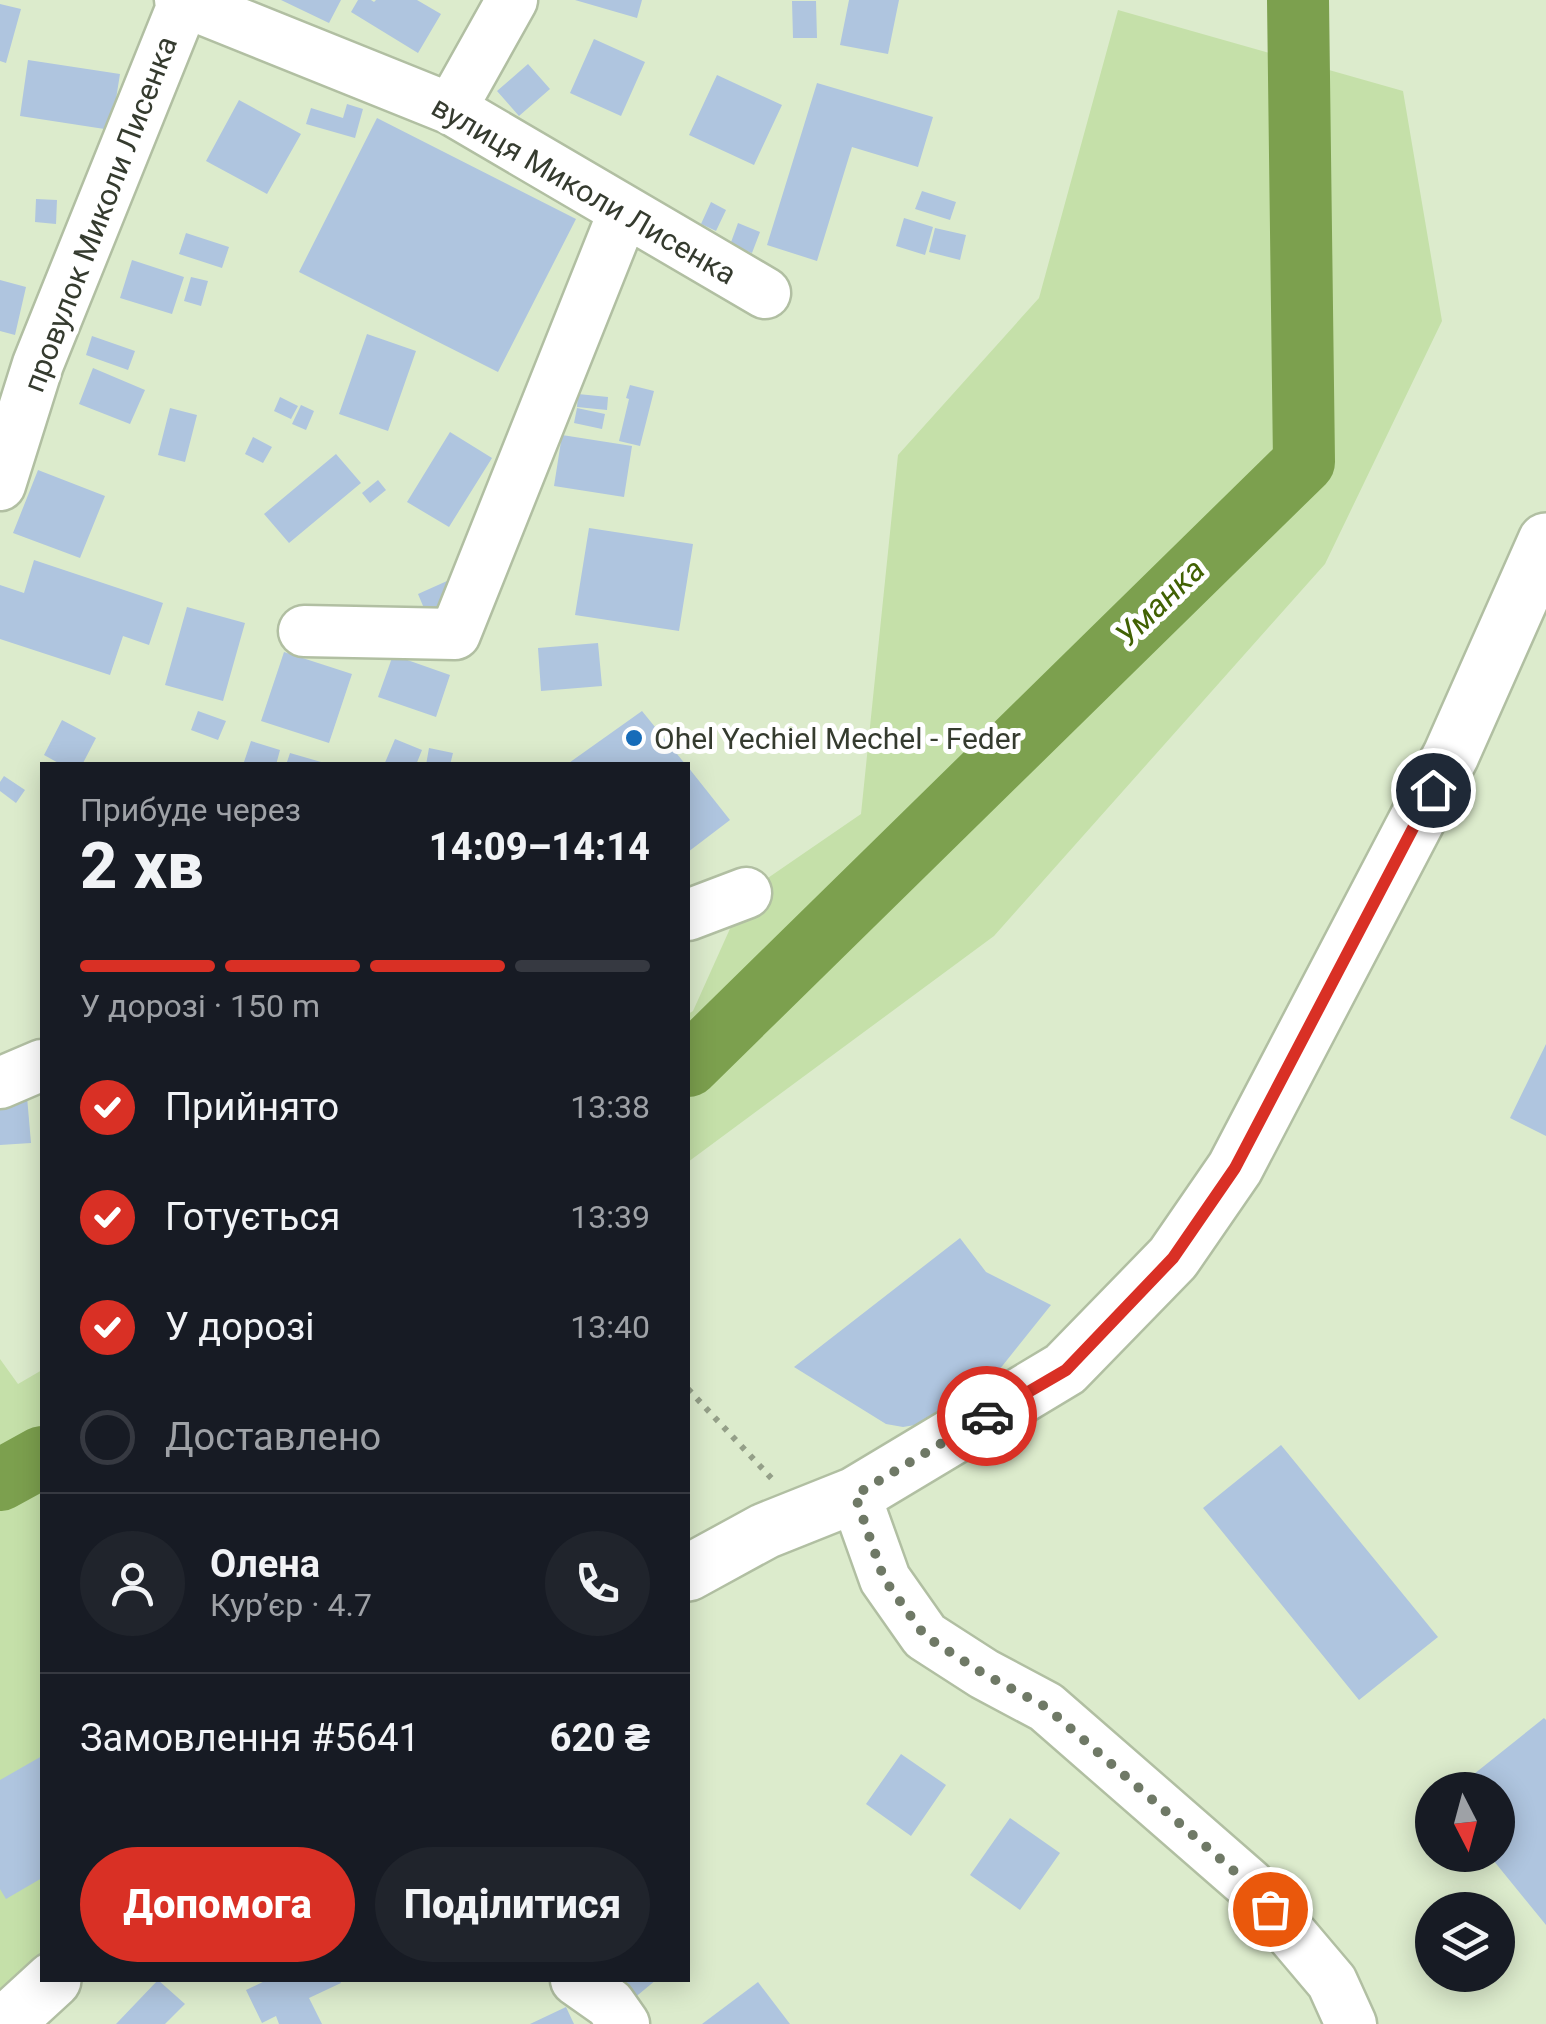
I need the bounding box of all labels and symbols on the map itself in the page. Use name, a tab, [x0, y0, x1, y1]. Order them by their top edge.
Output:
street label: провулок Миколи Лисенка	[16, 31, 184, 397]
street label: вулиця Миколи Лисенка	[426, 88, 742, 292]
water label: Уманка	[1107, 550, 1213, 654]
place label: Ohel Yechiel Mechel - Feder	[654, 721, 1021, 756]
marker: Ohel Yechiel Mechel - Feder	[623, 727, 645, 749]
pin	[1391, 748, 1476, 833]
courier	[937, 1366, 1037, 1466]
north arrow	[1415, 1772, 1515, 1872]
pin	[1228, 1867, 1313, 1952]

